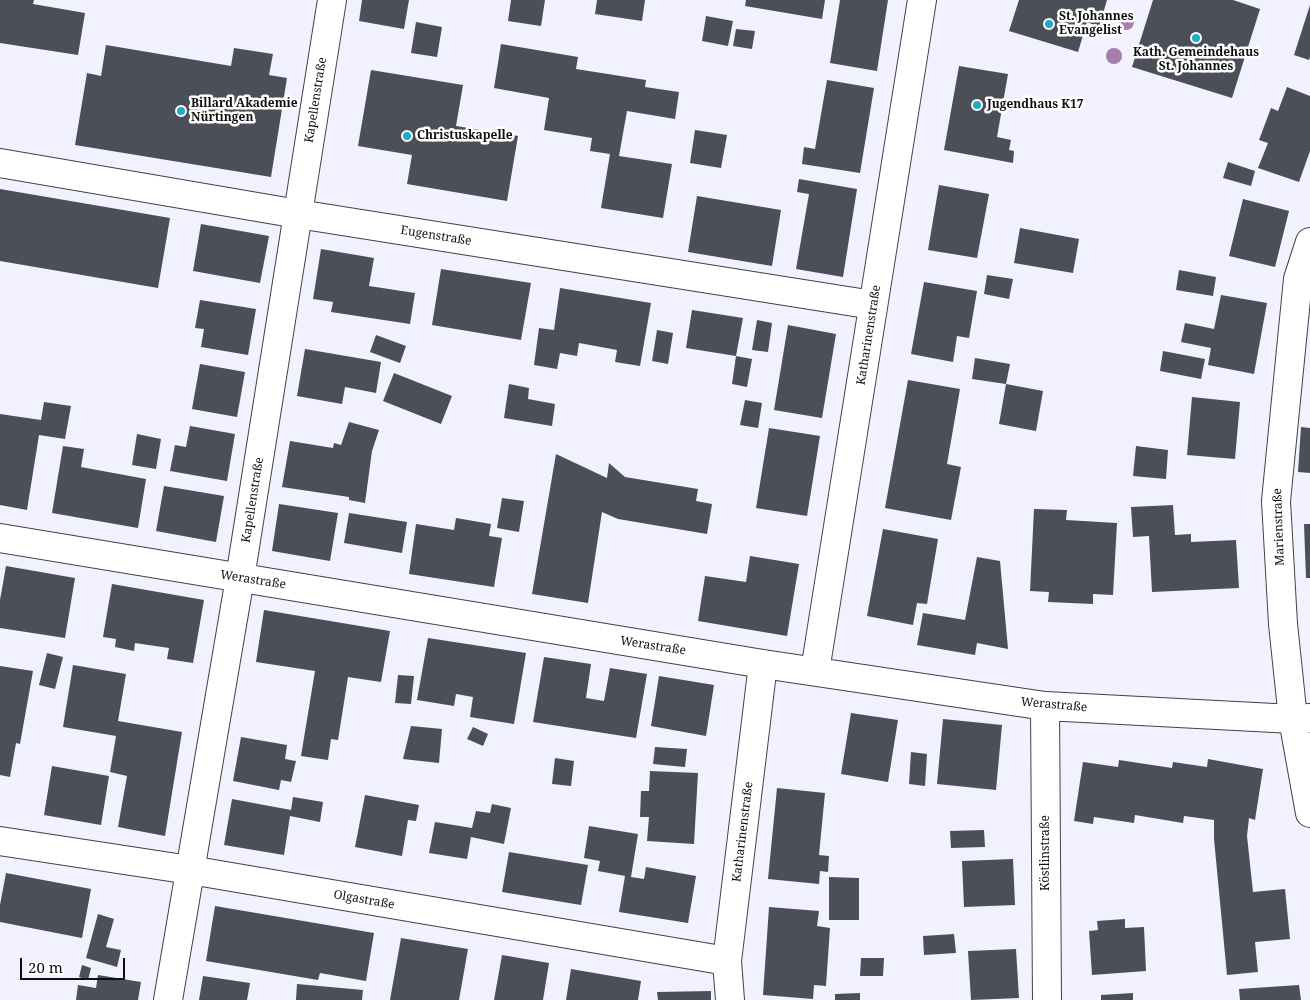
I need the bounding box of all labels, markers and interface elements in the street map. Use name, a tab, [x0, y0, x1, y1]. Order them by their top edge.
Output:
place label: St. Johannes Evangelist	[1059, 10, 1133, 38]
marker: St. Johannes Evangelist	[1043, 18, 1055, 30]
marker: Kath. Gemeindehaus St. Johannes	[1190, 32, 1202, 44]
place label: Kath. Gemeindehaus St. Johannes	[1133, 46, 1259, 74]
street label: Kapellenstraße	[302, 56, 330, 144]
place label: Billard Akademie Nürtingen	[191, 97, 298, 125]
place label: Jugendhaus K17	[987, 98, 1084, 112]
marker: Jugendhaus K17	[971, 99, 983, 111]
marker: Billard Akademie Nürtingen	[175, 105, 187, 117]
place label: Christuskapelle	[417, 129, 513, 143]
marker: Christuskapelle	[401, 130, 413, 142]
street label: Eugenstraße	[399, 223, 473, 249]
street label: Katharinenstraße	[854, 284, 884, 386]
street label: Kapellenstraße	[239, 456, 267, 544]
street label: Marienstraße	[1270, 488, 1288, 566]
street label: Werastraße	[219, 568, 287, 592]
street label: Werastraße	[619, 634, 687, 658]
street label: Werastraße	[1020, 695, 1088, 715]
street label: Katharinenstraße	[730, 781, 756, 883]
street label: Köstlinstraße	[1039, 815, 1053, 891]
street label: Olgastraße	[332, 888, 396, 912]
scale bar	[22, 948, 128, 980]
text: 20 m	[28, 957, 63, 977]

